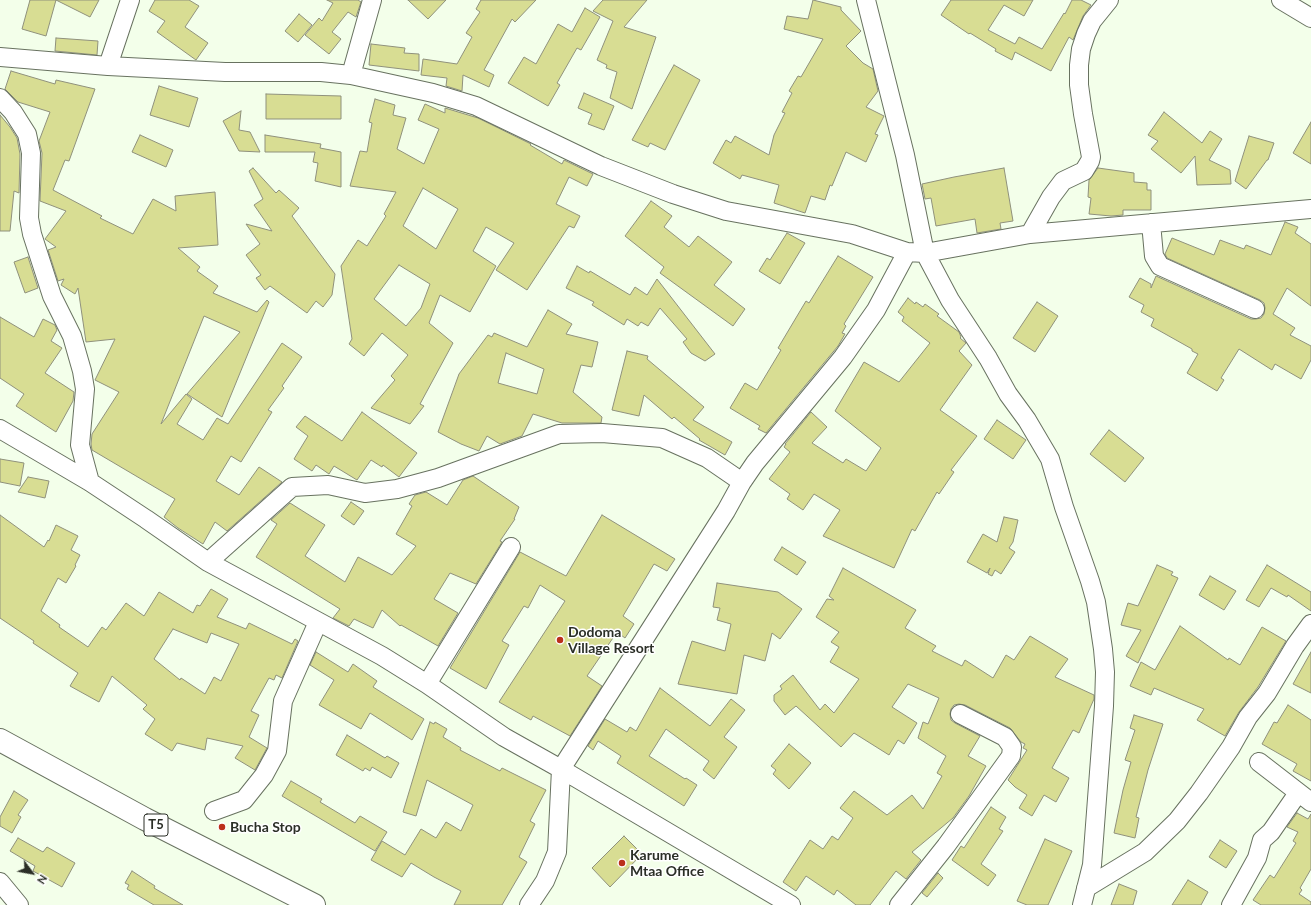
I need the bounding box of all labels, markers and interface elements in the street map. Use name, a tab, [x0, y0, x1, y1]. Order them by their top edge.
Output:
place label: Dodoma Village Resort	[568, 624, 654, 656]
marker: Dodoma Village Resort	[555, 635, 565, 645]
road number: T5	[144, 814, 168, 836]
place label: Bucha Stop	[230, 819, 301, 835]
marker: Bucha Stop	[217, 822, 227, 832]
place label: Karume Mtaa Office	[630, 847, 704, 880]
north arrow	[12, 853, 52, 893]
marker: Karume Mtaa Office	[617, 858, 627, 868]
text: N	[35, 873, 50, 887]

